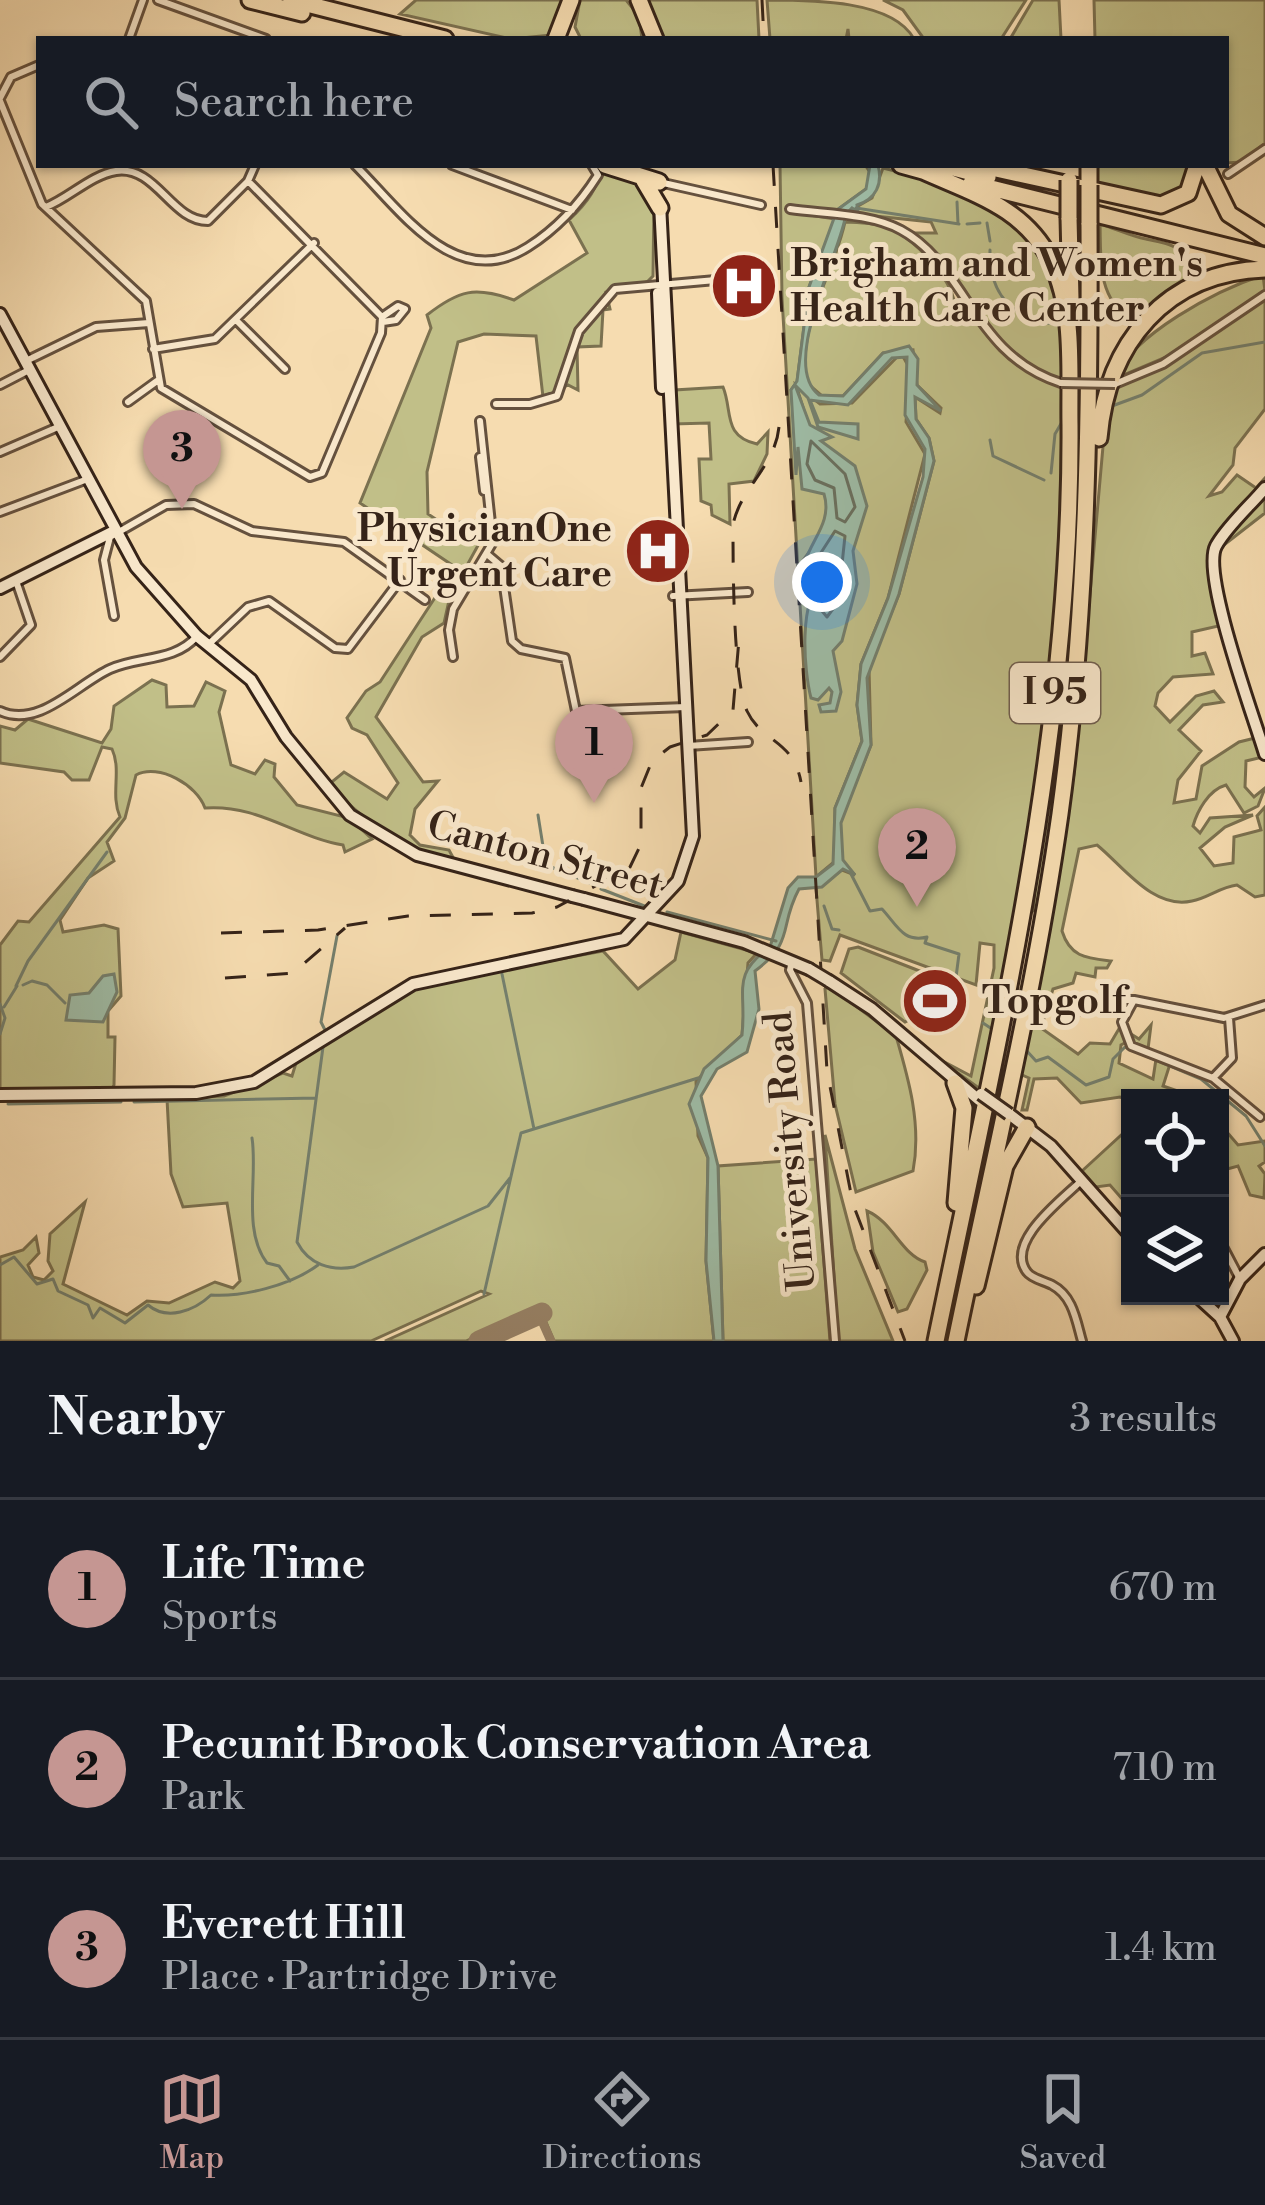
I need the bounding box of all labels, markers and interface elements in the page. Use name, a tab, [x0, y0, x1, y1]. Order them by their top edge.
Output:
search box	[36, 36, 1229, 168]
icon: search	[78, 69, 144, 135]
text: Search here	[174, 74, 414, 131]
place label: Brigham and Women's Health Care Center	[790, 240, 1203, 334]
hospital icon: Brigham and Women's Health Care Center	[709, 251, 779, 321]
pin: 3	[143, 410, 221, 509]
place label: PhysicianOne Urgent Care	[357, 505, 612, 599]
hospital icon: PhysicianOne Urgent Care	[623, 516, 693, 586]
your location	[792, 552, 852, 612]
road number: I 95	[1010, 663, 1100, 723]
pin: 1	[555, 704, 633, 803]
street label: Canton Street	[422, 801, 669, 911]
pin: 2	[878, 808, 956, 907]
sports icon: Topgolf	[900, 966, 970, 1036]
place label: Topgolf	[982, 977, 1130, 1026]
street label: University Road	[754, 1009, 828, 1293]
map controls	[1121, 1089, 1229, 1305]
button: locate	[1121, 1089, 1229, 1197]
button: layers	[1121, 1197, 1229, 1305]
text: Nearby	[48, 1387, 224, 1451]
text: 3 results	[1069, 1395, 1217, 1444]
text: Life Time	[162, 1536, 365, 1593]
text: 1	[78, 1564, 96, 1613]
text: 670 m	[1109, 1564, 1217, 1613]
text: Sports	[162, 1593, 278, 1642]
text: Pecunit Brook Conservation Area	[162, 1716, 871, 1773]
text: 2	[75, 1744, 99, 1793]
text: 710 m	[1112, 1744, 1217, 1793]
text: Park	[162, 1773, 243, 1822]
text: Everett Hill	[162, 1896, 406, 1953]
text: 3	[75, 1924, 99, 1973]
text: 1.4 km	[1105, 1924, 1217, 1973]
text: Place · Partridge Drive	[162, 1953, 557, 2002]
tab: Map	[159, 2066, 225, 2179]
tab: Directions	[543, 2066, 702, 2179]
tab: Saved	[1019, 2066, 1106, 2179]

